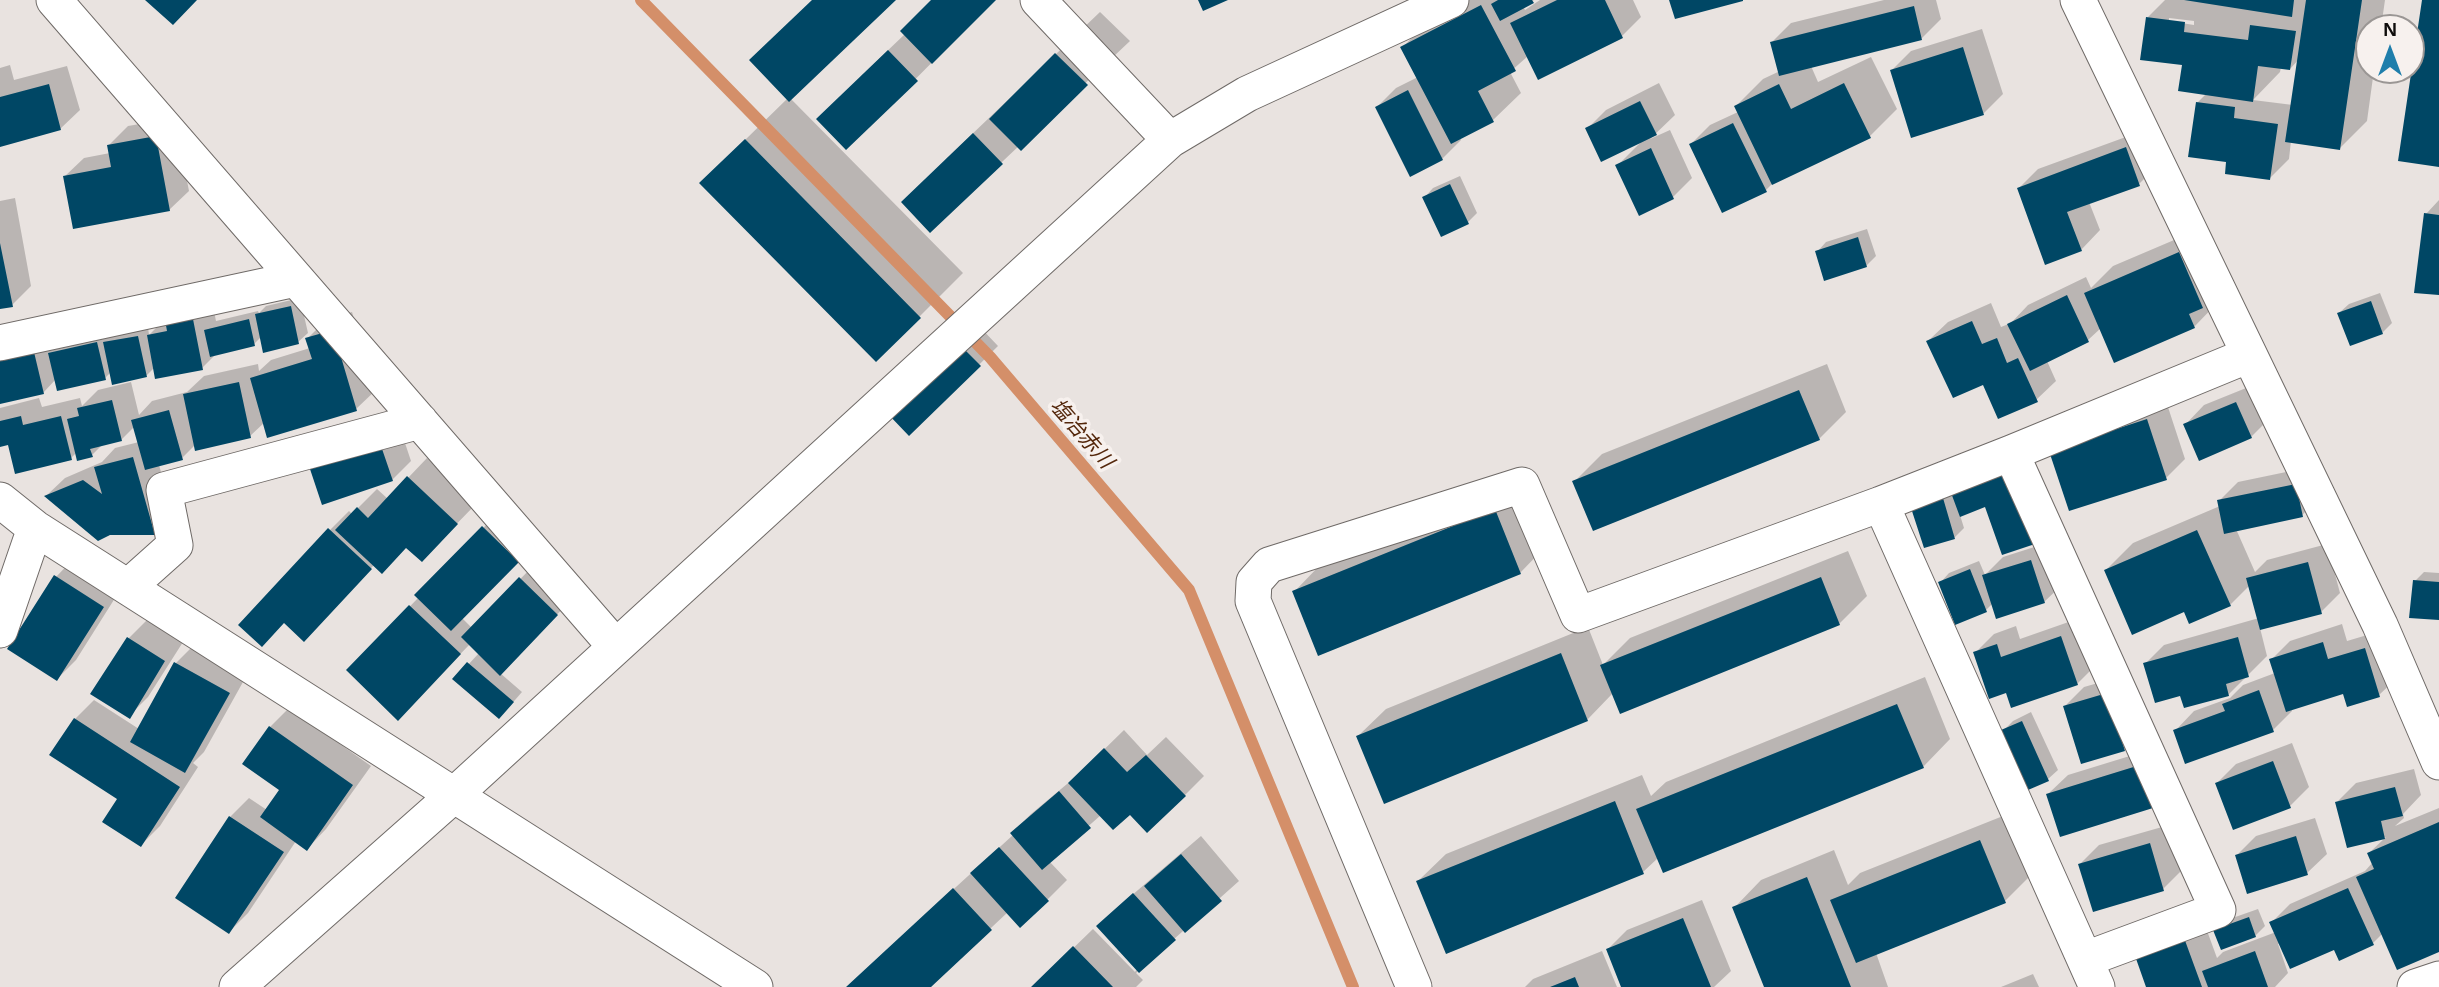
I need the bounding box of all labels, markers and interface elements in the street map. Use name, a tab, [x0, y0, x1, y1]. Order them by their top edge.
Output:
north arrow	[2355, 14, 2425, 84]
text: N	[2383, 19, 2397, 40]
water label: 塩冶赤川	[1044, 394, 1118, 474]

